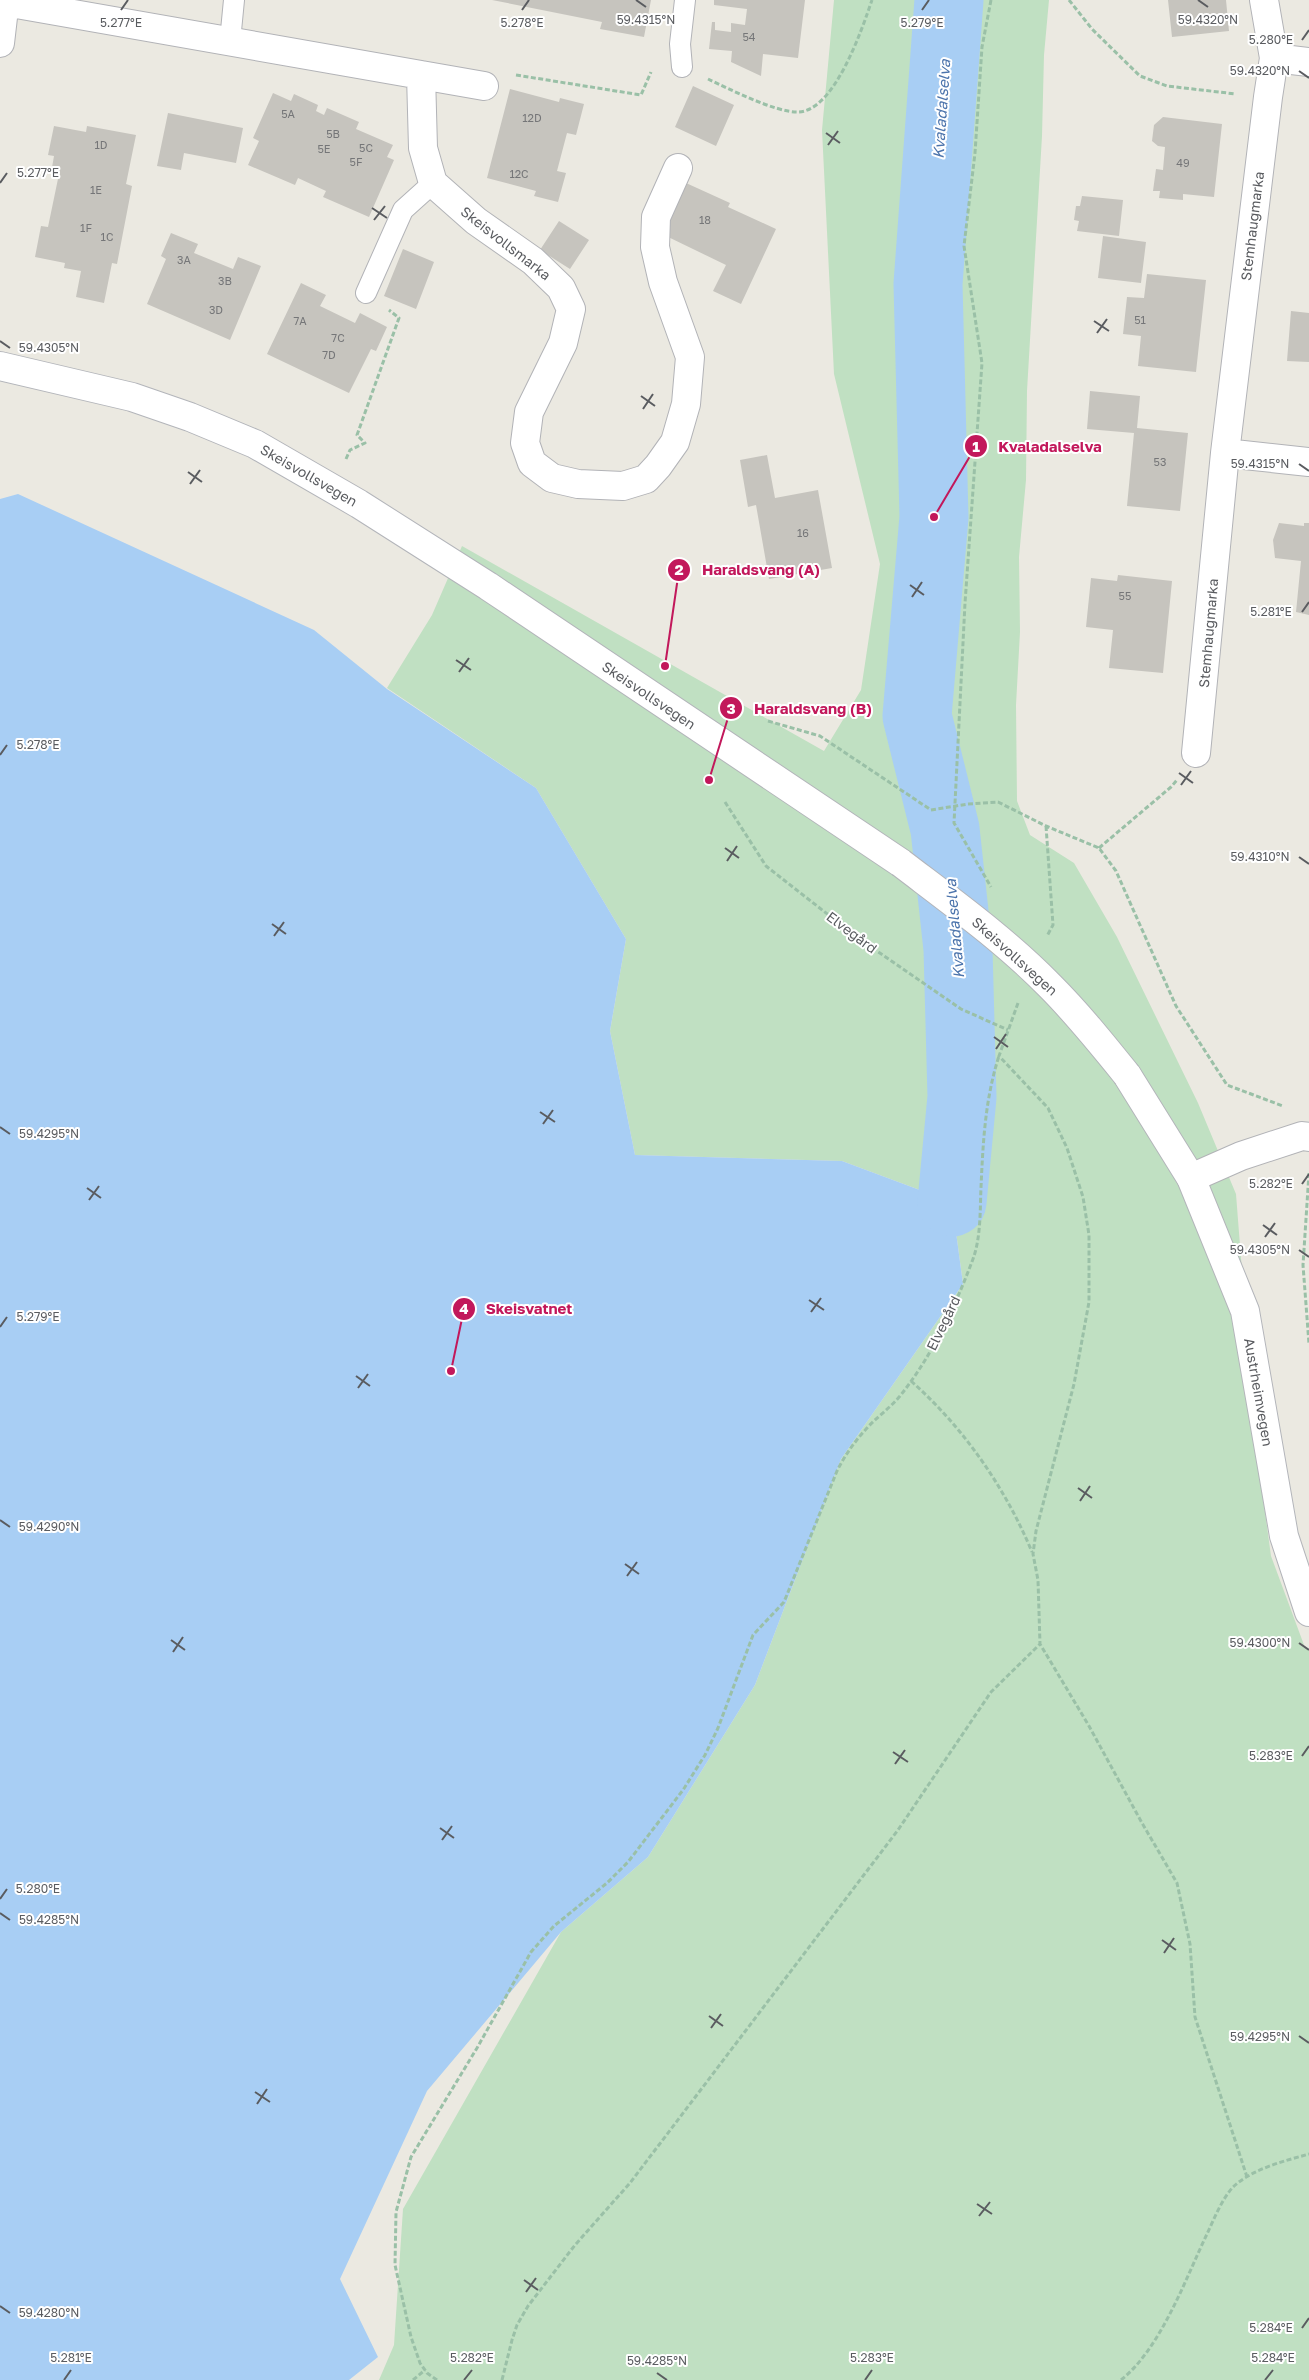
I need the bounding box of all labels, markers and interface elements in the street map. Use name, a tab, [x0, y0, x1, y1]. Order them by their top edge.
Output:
text: 59.4315°N	[617, 12, 675, 27]
text: 59.4320°N	[1178, 12, 1238, 27]
text: 5.277°E	[100, 15, 142, 30]
text: 5.278°E	[500, 15, 544, 30]
text: 5.279°E	[900, 15, 944, 30]
house number: 54	[742, 30, 756, 43]
text: 5.280°E	[1249, 32, 1293, 47]
water label: Kvaladalselva	[929, 58, 953, 159]
text: 59.4320°N	[1230, 63, 1290, 78]
house number: 5A	[281, 107, 296, 120]
house number: 12D	[522, 111, 542, 124]
house number: 5B	[326, 127, 340, 140]
house number: 1D	[94, 138, 108, 151]
house number: 5C	[359, 141, 373, 154]
house number: 5E	[317, 142, 331, 155]
house number: 5F	[350, 155, 363, 168]
house number: 49	[1176, 156, 1190, 169]
text: 5.277°E	[17, 165, 59, 180]
house number: 12C	[509, 167, 529, 180]
street label: Stemhaugmarka	[1237, 170, 1267, 282]
house number: 1E	[90, 183, 102, 196]
street label: Skeisvollsmarka	[458, 203, 554, 283]
house number: 18	[699, 213, 711, 226]
house number: 1F	[80, 221, 92, 234]
house number: 1C	[101, 230, 113, 243]
house number: 3A	[177, 253, 192, 266]
house number: 3B	[218, 274, 232, 287]
house number: 3D	[209, 303, 223, 316]
house number: 51	[1134, 313, 1146, 326]
house number: 7A	[293, 314, 307, 327]
house number: 7C	[331, 331, 345, 344]
text: 59.4305°N	[19, 340, 79, 355]
house number: 7D	[322, 348, 336, 361]
callout: Kvaladalselva	[963, 431, 1112, 461]
text: 1	[972, 437, 980, 455]
text: Kvaladalselva	[998, 437, 1102, 455]
street label: Skeisvollsvegen	[257, 440, 361, 510]
house number: 53	[1154, 455, 1166, 468]
text: 59.4315°N	[1231, 456, 1289, 471]
house number: 16	[797, 526, 809, 539]
callout: Haraldsvang (A)	[667, 555, 830, 585]
text: 2	[674, 560, 684, 578]
text: Haraldsvang (A)	[702, 560, 820, 578]
street label: Stemhaugmarka	[1195, 578, 1221, 688]
house number: 55	[1119, 589, 1131, 602]
text: 5.281°E	[1250, 604, 1292, 619]
street label: Skeisvollsvegen	[599, 657, 699, 733]
callout: Haraldsvang (B)	[719, 693, 882, 723]
text: 3	[726, 699, 736, 717]
text: Haraldsvang (B)	[754, 699, 872, 717]
text: 5.278°E	[16, 737, 60, 752]
text: 59.4310°N	[1230, 849, 1290, 864]
water label: Kvaladalselva	[941, 878, 967, 979]
street label: Elvegård	[823, 907, 881, 957]
street label: Skeisvollsvegen	[969, 913, 1061, 999]
text: 59.4295°N	[19, 1126, 79, 1141]
text: 5.282°E	[1249, 1176, 1293, 1191]
text: 59.4305°N	[1230, 1242, 1290, 1257]
street label: Elvegård	[922, 1293, 964, 1353]
callout: Skeisvatnet	[451, 1294, 583, 1324]
text: 4	[459, 1299, 469, 1317]
text: Skeisvatnet	[486, 1299, 572, 1317]
text: 5.279°E	[16, 1309, 60, 1324]
street label: Austrheimvegen	[1241, 1337, 1277, 1447]
text: 59.4290°N	[19, 1519, 79, 1534]
text: 59.4300°N	[1230, 1635, 1290, 1650]
text: 5.283°E	[1249, 1748, 1293, 1763]
text: 5.280°E	[16, 1881, 60, 1896]
text: 59.4285°N	[19, 1912, 79, 1927]
text: 59.4295°N	[1230, 2029, 1290, 2044]
text: 59.4280°N	[19, 2305, 79, 2320]
text: 5.284°E	[1249, 2320, 1293, 2335]
text: 5.281°E	[50, 2350, 92, 2365]
text: 5.282°E	[450, 2350, 494, 2365]
text: 5.283°E	[850, 2350, 894, 2365]
text: 5.284°E	[1251, 2350, 1295, 2365]
text: 59.4285°N	[627, 2353, 687, 2368]

